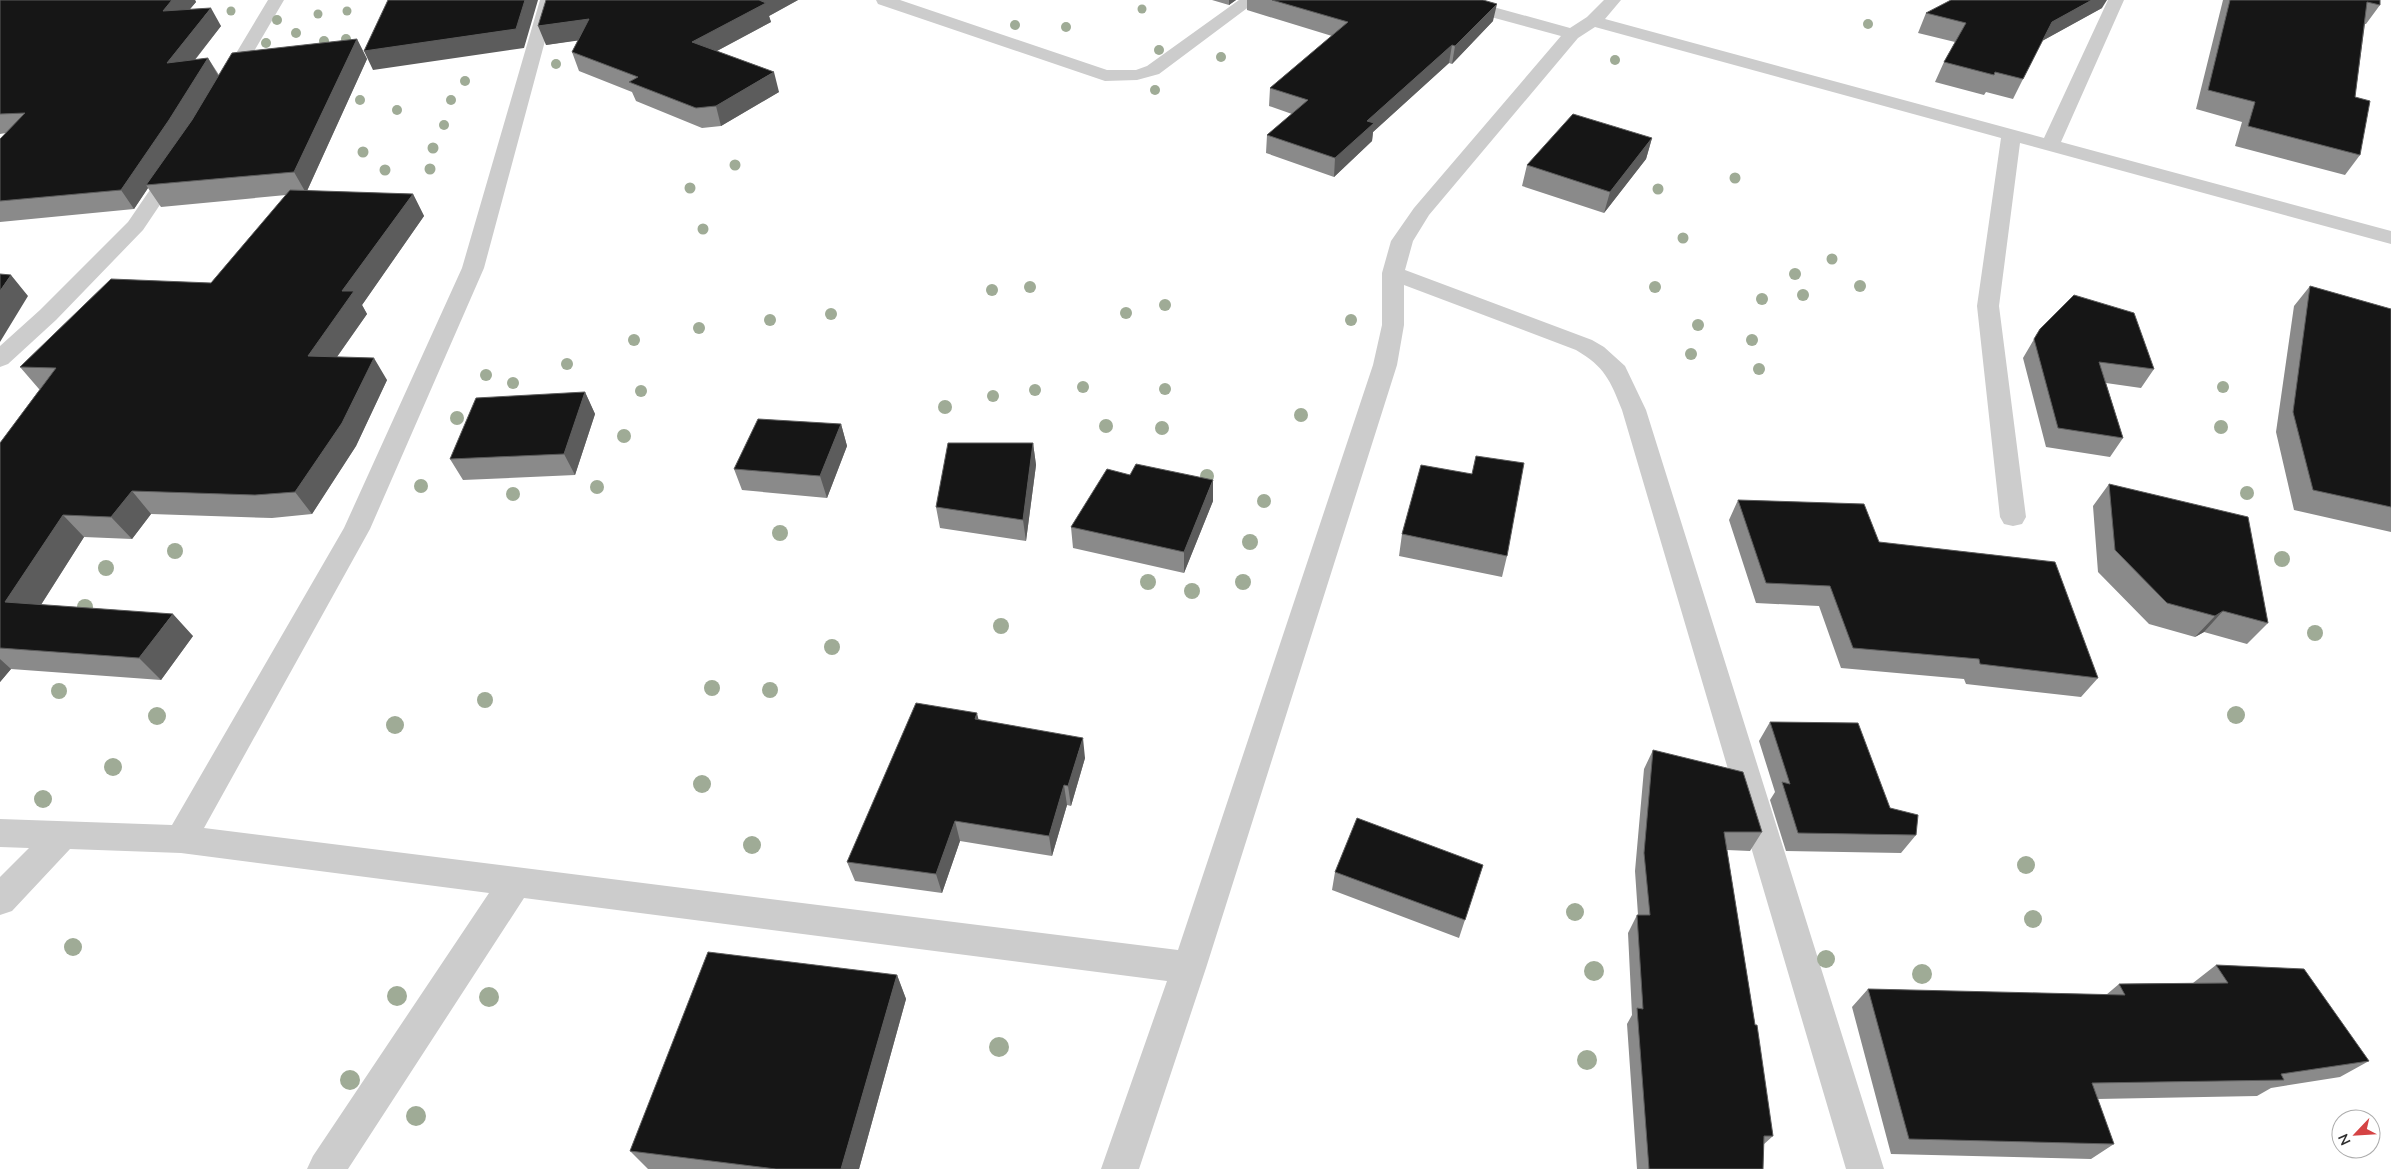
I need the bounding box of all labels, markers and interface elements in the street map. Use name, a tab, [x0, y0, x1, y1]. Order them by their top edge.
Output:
north arrow	[2331, 1109, 2381, 1159]
text: N	[2334, 1131, 2355, 1148]

